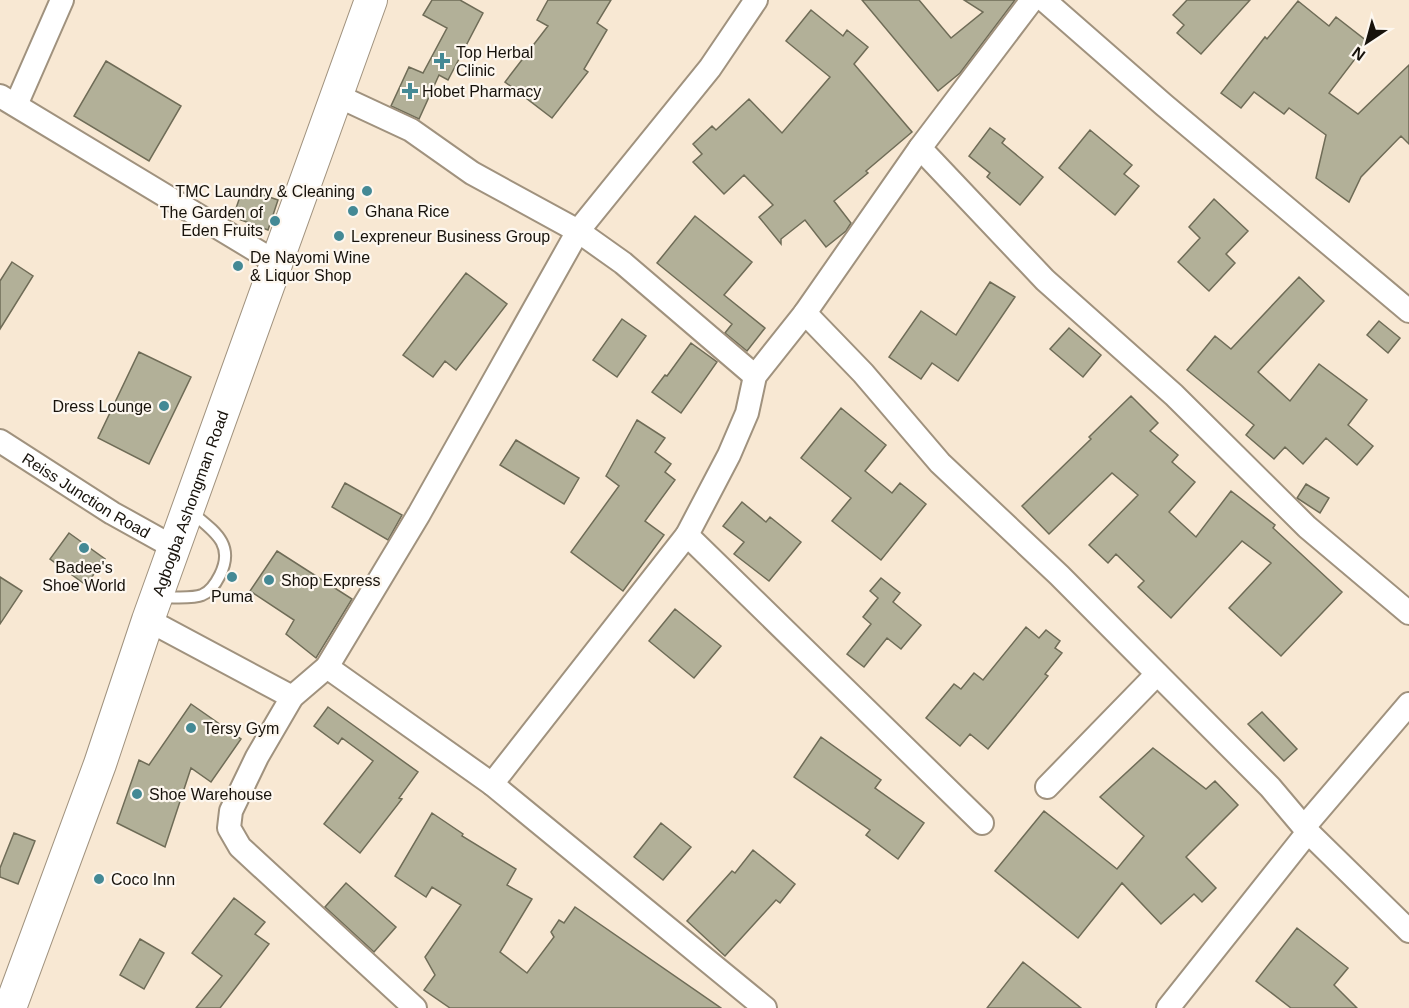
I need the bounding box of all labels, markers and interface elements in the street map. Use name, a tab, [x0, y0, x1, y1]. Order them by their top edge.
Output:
north arrow	[1337, 12, 1397, 72]
text: N	[1349, 43, 1368, 64]
place label: Top Herbal Clinic	[456, 44, 533, 79]
marker: Top Herbal Clinic	[433, 52, 451, 70]
place label: Hobet Pharmacy	[422, 83, 541, 100]
marker: Hobet Pharmacy	[403, 84, 417, 98]
place label: TMC Laundry & Cleaning	[175, 183, 355, 200]
marker: TMC Laundry & Cleaning	[360, 184, 374, 198]
place label: Ghana Rice	[365, 203, 450, 220]
place label: The Garden of Eden Fruits	[160, 204, 264, 239]
marker: Ghana Rice	[346, 204, 360, 218]
marker: The Garden of Eden Fruits	[268, 214, 282, 228]
place label: Lexpreneur Business Group	[351, 228, 550, 245]
marker: Lexpreneur Business Group	[332, 229, 346, 243]
place label: De Nayomi Wine & Liquor Shop	[250, 249, 370, 284]
marker: De Nayomi Wine & Liquor Shop	[231, 259, 245, 273]
place label: Dress Lounge	[52, 398, 152, 415]
marker: Dress Lounge	[157, 399, 171, 413]
street label: Agbogba Ashongman Road	[149, 408, 232, 598]
street label: Reiss Junction Road	[19, 450, 153, 541]
marker: Badee's Shoe World	[77, 541, 91, 555]
place label: Badee's Shoe World	[42, 559, 126, 594]
marker: Puma	[225, 570, 239, 584]
place label: Shop Express	[281, 572, 381, 589]
marker: Shop Express	[262, 573, 276, 587]
place label: Puma	[211, 588, 253, 605]
place label: Tersy Gym	[203, 720, 279, 737]
marker: Tersy Gym	[184, 721, 198, 735]
place label: Shoe Warehouse	[149, 786, 272, 803]
marker: Shoe Warehouse	[130, 787, 144, 801]
place label: Coco Inn	[111, 871, 175, 888]
marker: Coco Inn	[92, 872, 106, 886]

